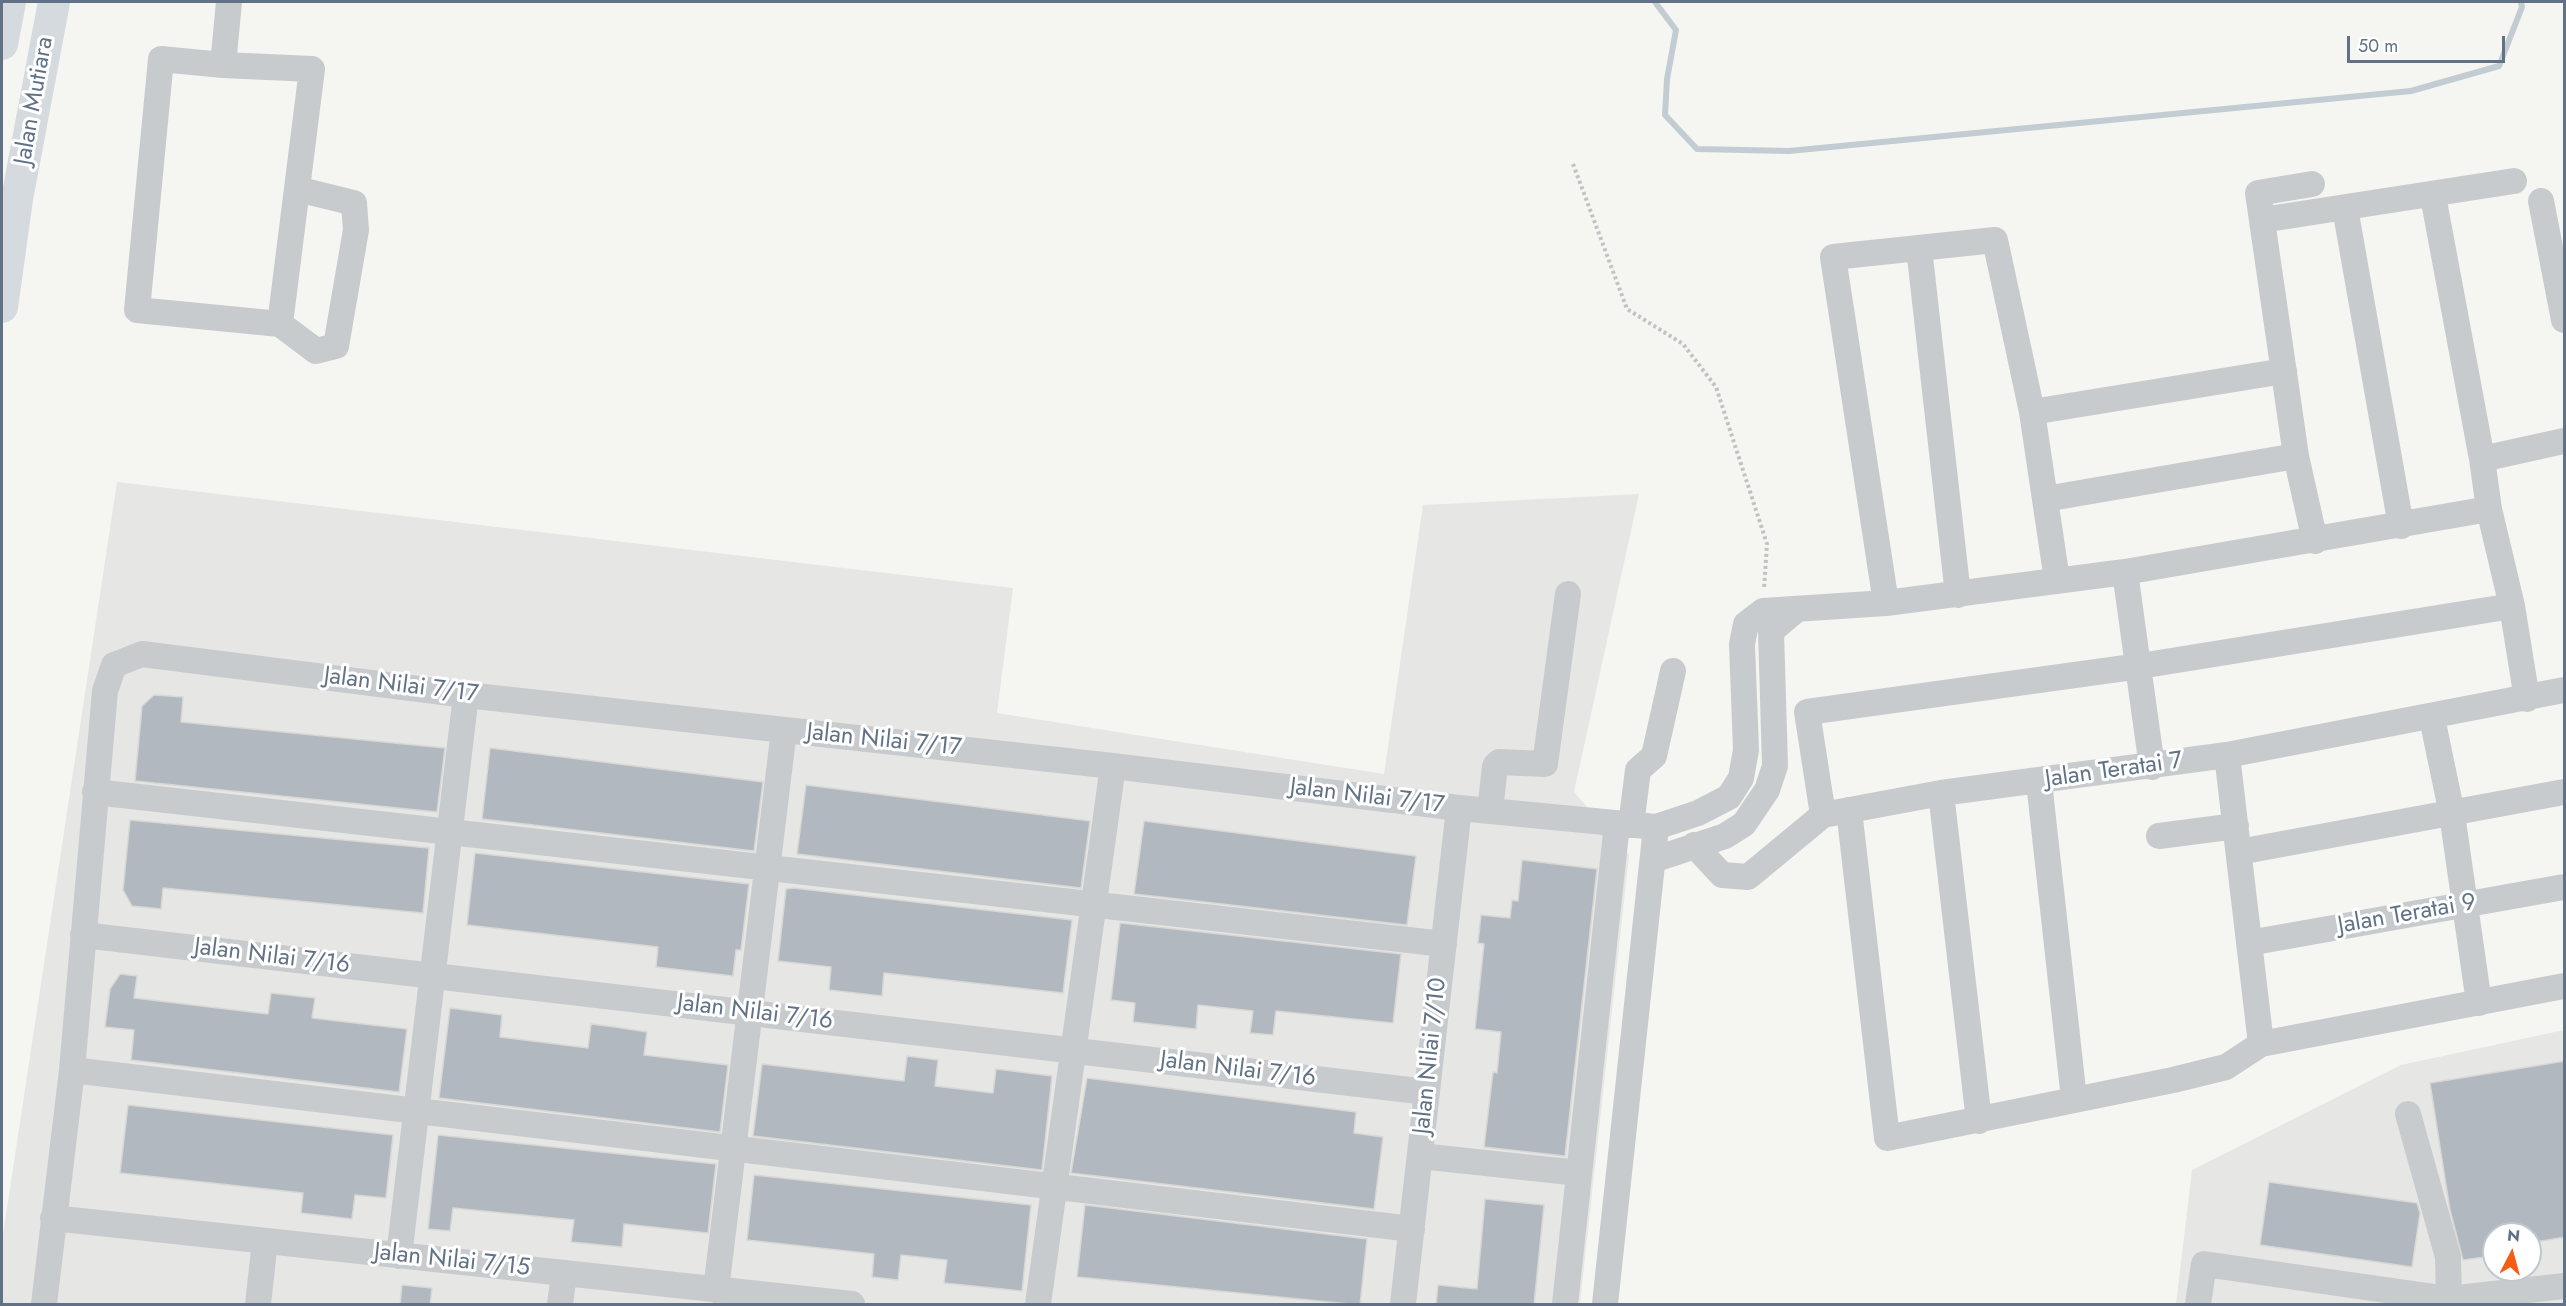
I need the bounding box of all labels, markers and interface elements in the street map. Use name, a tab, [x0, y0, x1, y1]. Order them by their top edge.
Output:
scale bar	[2350, 24, 2508, 62]
text: 50 m	[2358, 33, 2398, 59]
street label: Jalan Mutiara	[10, 35, 60, 167]
street label: Jalan Nilai 7/17	[322, 662, 480, 710]
street label: Jalan Nilai 7/17	[805, 719, 963, 763]
street label: Jalan Teratai 7	[2043, 747, 2185, 795]
street label: Jalan Nilai 7/17	[1288, 773, 1446, 821]
street label: Jalan Teratai 9	[2336, 889, 2478, 941]
street label: Jalan Nilai 7/16	[192, 933, 352, 981]
street label: Jalan Nilai 7/10	[1408, 976, 1454, 1136]
street label: Jalan Nilai 7/16	[675, 989, 835, 1037]
street label: Jalan Nilai 7/16	[1158, 1046, 1318, 1094]
north arrow	[2482, 1222, 2542, 1282]
text: N	[2506, 1223, 2521, 1248]
street label: Jalan Nilai 7/15	[373, 1239, 531, 1283]

